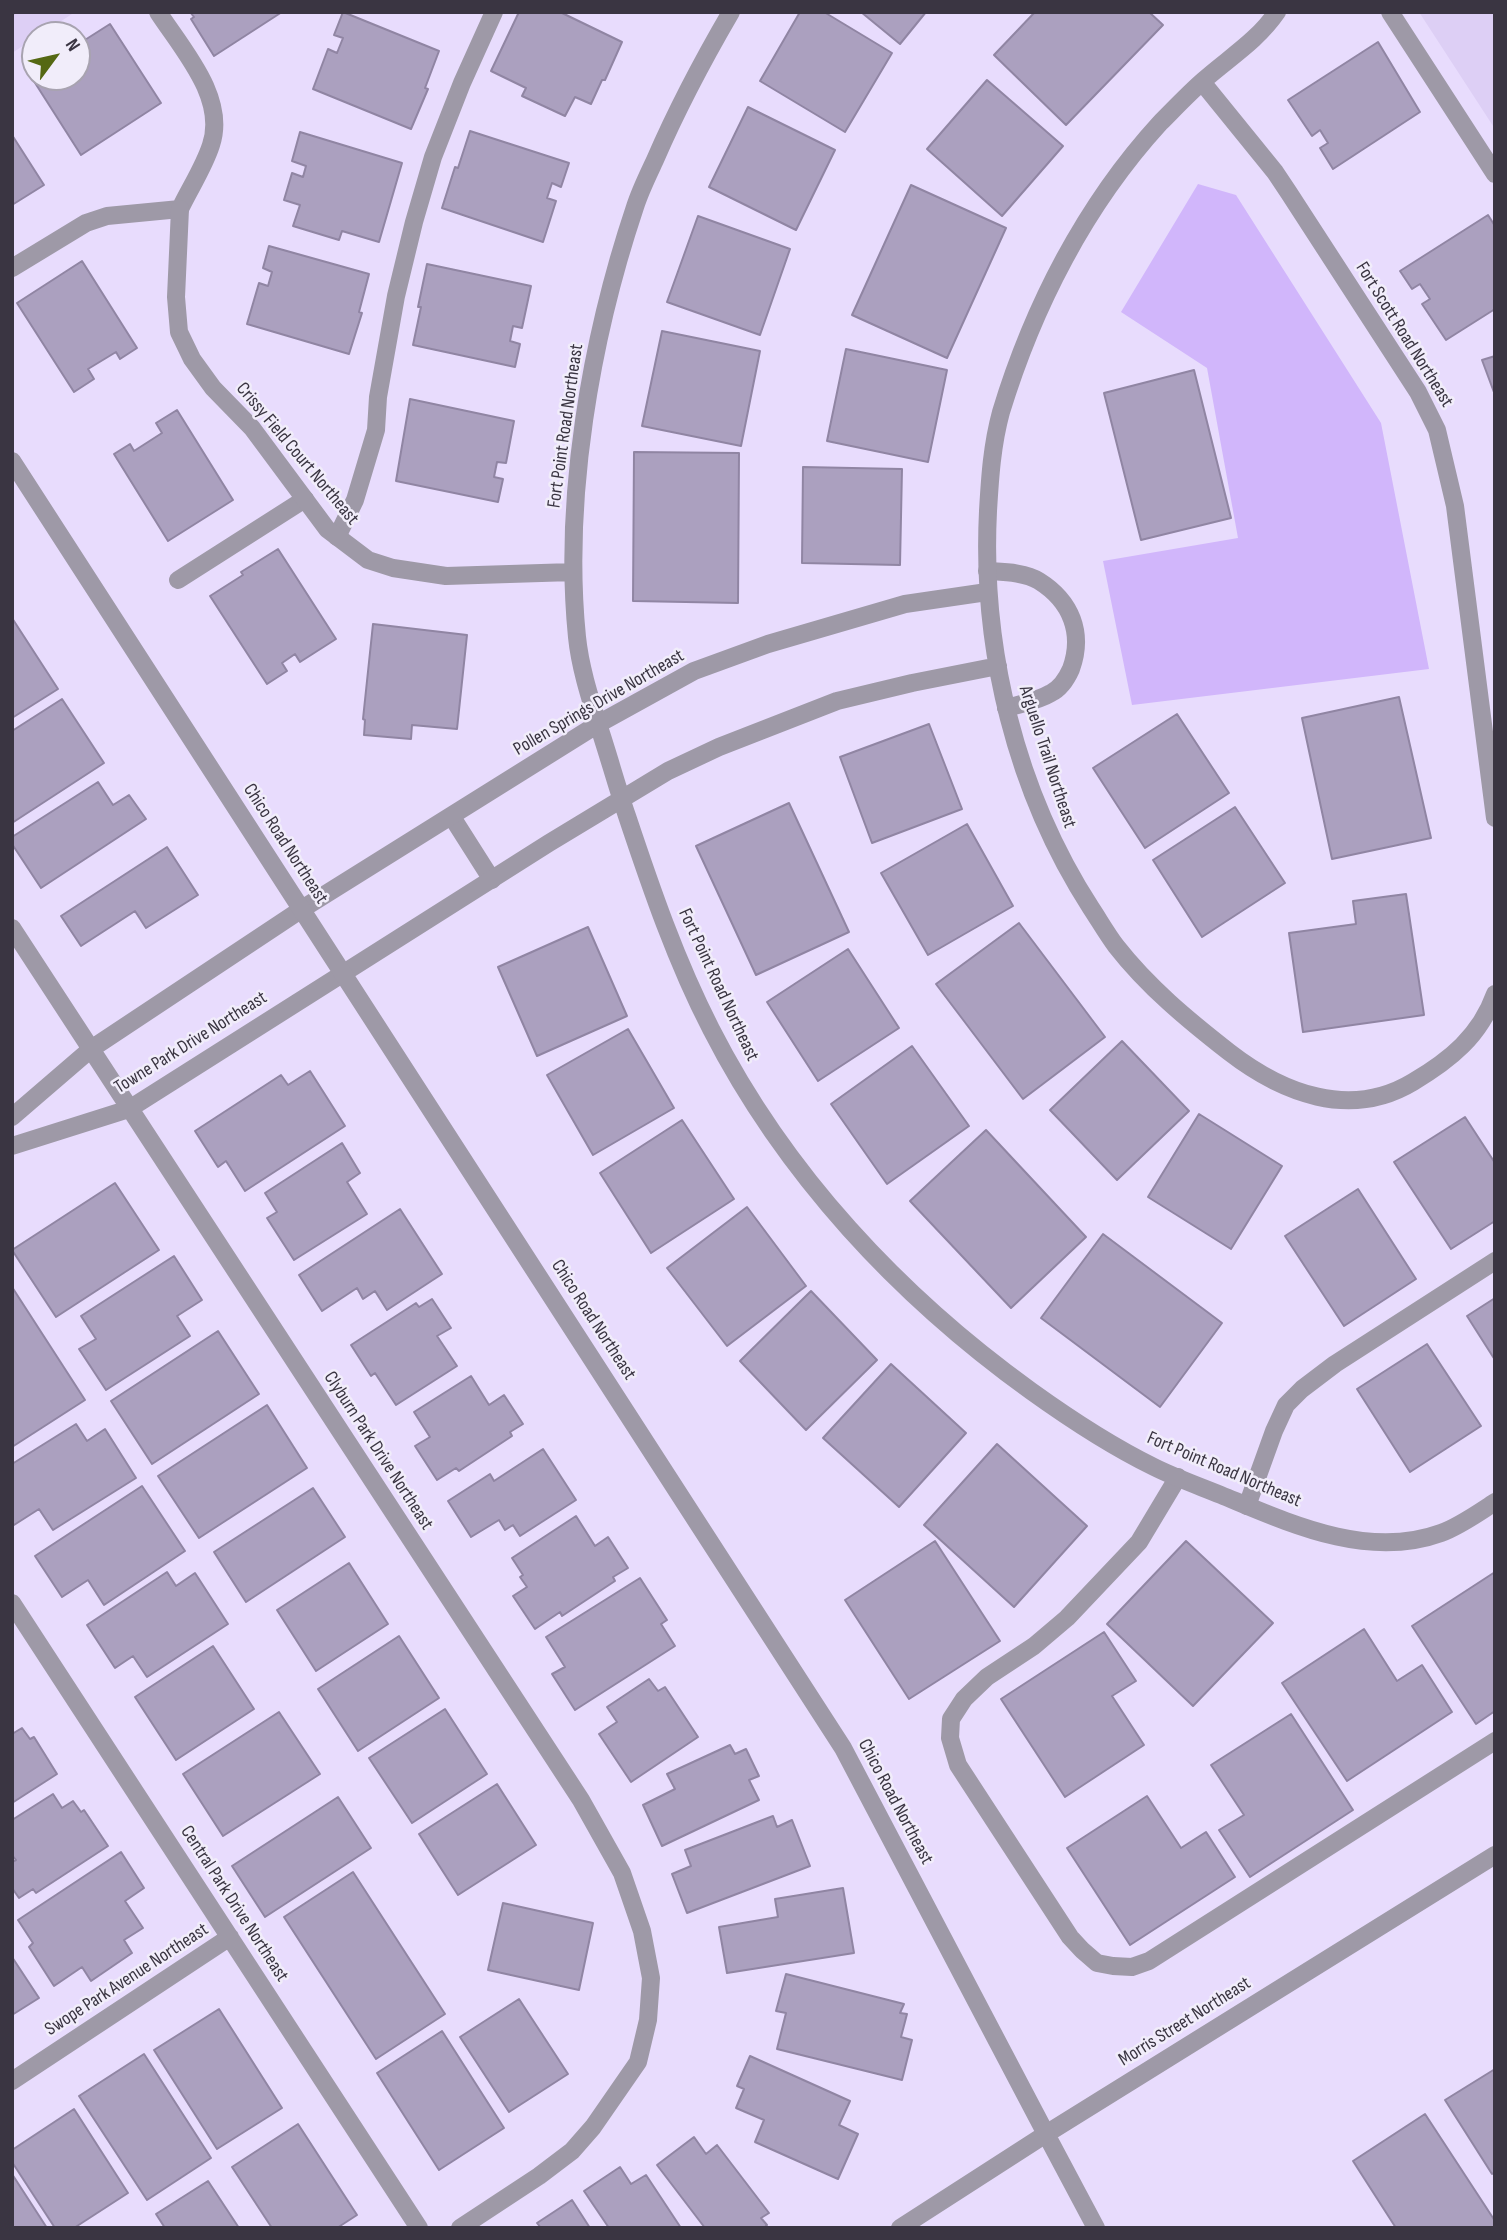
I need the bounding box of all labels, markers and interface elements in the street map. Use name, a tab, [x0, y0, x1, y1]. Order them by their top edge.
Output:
north arrow	[21, 21, 91, 91]
text: N	[60, 35, 85, 56]
street label: Fort Scott Road Northeast	[1350, 258, 1458, 412]
street label: Fort Point Road Northeast	[543, 343, 589, 509]
street label: Crissy Field Court Northeast	[231, 378, 363, 530]
street label: Pollen Springs Drive Northeast	[510, 645, 688, 761]
street label: Arguello Trail Northeast	[1013, 683, 1081, 831]
street label: Chico Road Northeast	[238, 780, 332, 908]
street label: Fort Point Road Northeast	[673, 905, 763, 1065]
street label: Towne Park Drive Northeast	[111, 987, 271, 1099]
street label: Chico Road Northeast	[546, 1256, 640, 1384]
street label: Clyburn Park Drive Northeast	[318, 1368, 438, 1534]
street label: Fort Point Road Northeast	[1143, 1427, 1305, 1513]
street label: Chico Road Northeast	[852, 1735, 938, 1869]
street label: Central Park Drive Northeast	[175, 1822, 293, 1986]
street label: Swope Park Avenue Northeast	[41, 1919, 213, 2041]
street label: Morris Street Northeast	[1115, 1972, 1255, 2072]

